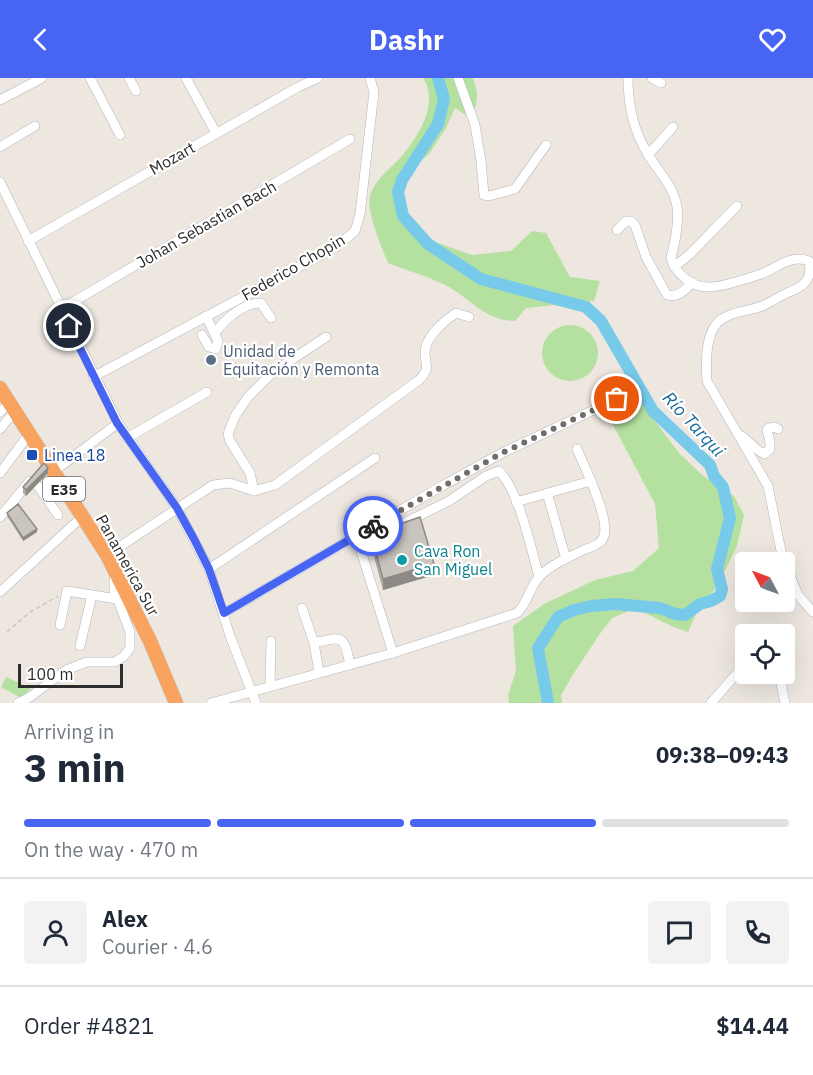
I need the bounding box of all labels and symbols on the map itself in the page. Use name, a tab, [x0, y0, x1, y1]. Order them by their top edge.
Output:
street label: Mozart	[146, 137, 198, 179]
street label: Johan Sebastian Bach	[132, 176, 280, 272]
street label: Federico Chopin	[238, 229, 348, 305]
pin	[43, 300, 94, 351]
place label: Unidad de Equitación y Remonta	[223, 341, 380, 379]
marker: Unidad de Equitación y Remonta	[204, 353, 218, 367]
pin	[591, 373, 642, 424]
water label: Río Tarqui	[658, 386, 730, 462]
place label: Linea 18	[44, 445, 105, 465]
marker: Linea 18	[25, 448, 39, 462]
road number: E35	[43, 477, 85, 501]
courier	[343, 496, 403, 556]
street label: Panamerica Sur	[92, 511, 164, 619]
place label: Cava Ron San Miguel	[414, 541, 492, 579]
north arrow	[735, 552, 795, 612]
marker: Cava Ron San Miguel	[395, 553, 409, 567]
scale bar	[18, 661, 123, 688]

